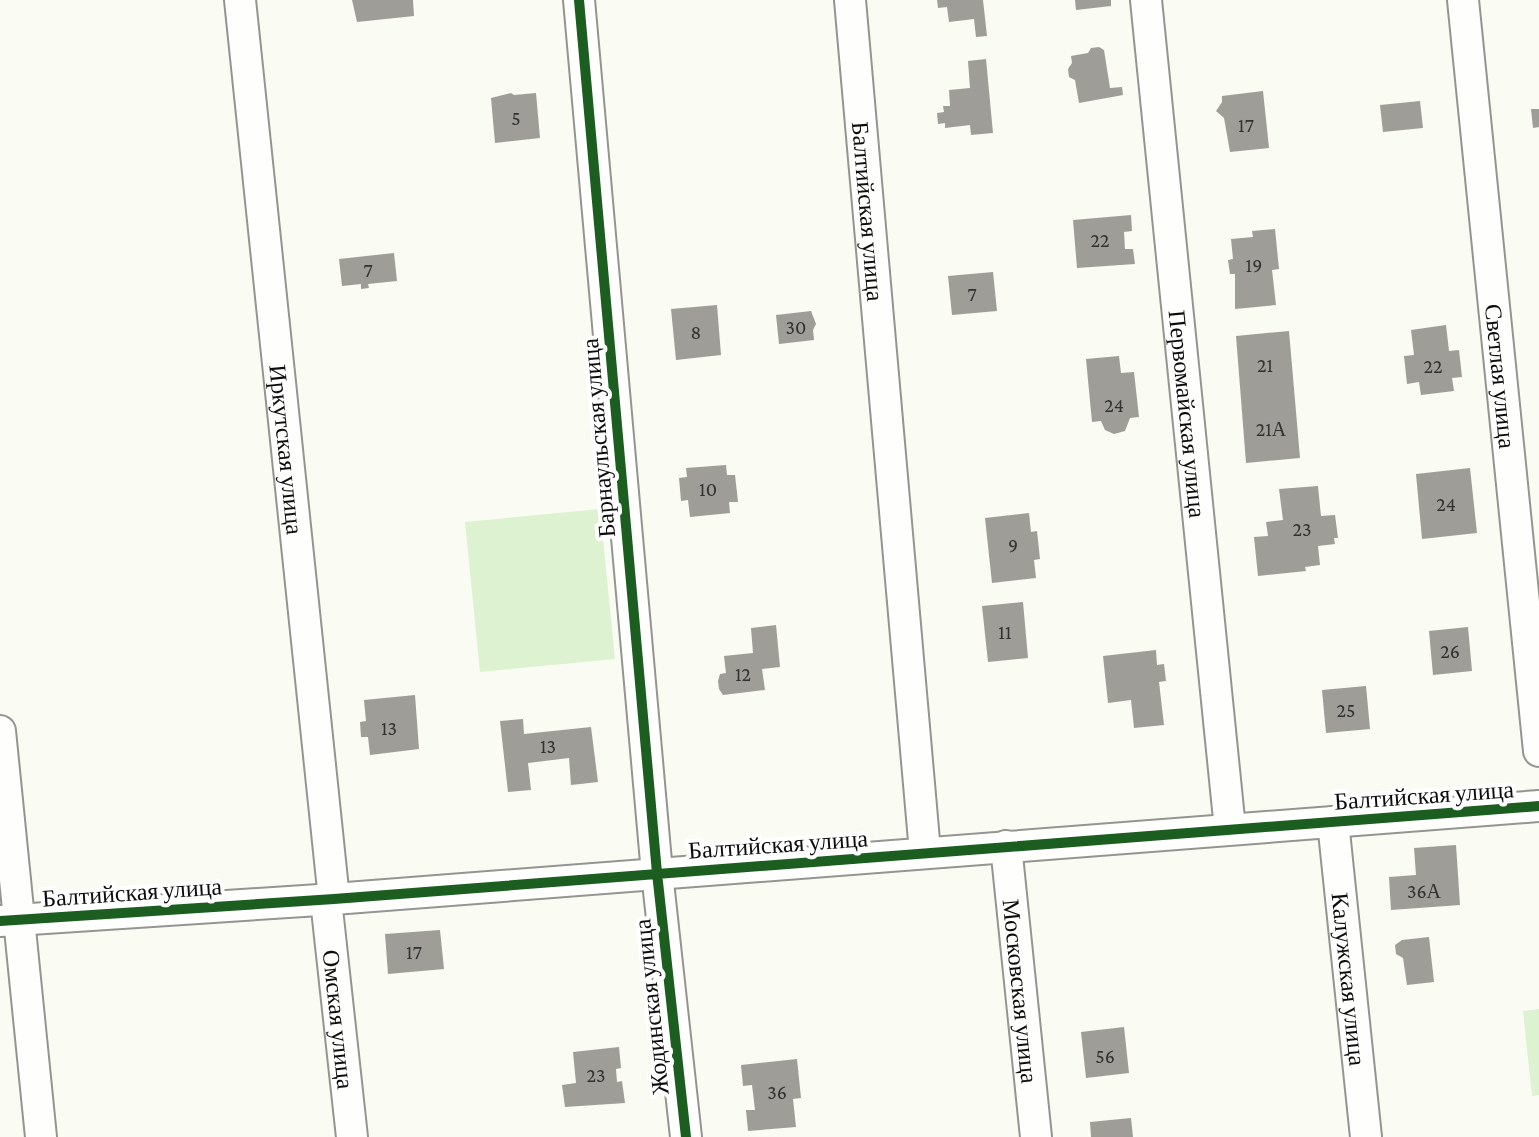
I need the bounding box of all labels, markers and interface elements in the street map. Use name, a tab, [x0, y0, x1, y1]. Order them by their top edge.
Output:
house number: 5	[511, 107, 521, 129]
house number: 17	[1238, 114, 1254, 136]
street label: Балтийская улица	[847, 120, 890, 302]
house number: 22	[1091, 229, 1109, 251]
house number: 19	[1246, 254, 1262, 276]
house number: 7	[363, 259, 373, 281]
house number: 7	[967, 283, 977, 305]
street label: Светлая улица	[1480, 302, 1522, 450]
street label: Первомайская улица	[1164, 309, 1212, 519]
house number: 30	[786, 316, 806, 338]
house number: 8	[691, 321, 701, 343]
street label: Барнаульская улица	[576, 337, 620, 539]
house number: 21	[1257, 354, 1273, 376]
house number: 22	[1424, 355, 1442, 377]
street label: Иркутская улица	[265, 363, 309, 536]
house number: 24	[1104, 394, 1124, 416]
house number: 21А	[1256, 418, 1287, 440]
house number: 10	[699, 478, 717, 500]
house number: 24	[1436, 493, 1456, 515]
house number: 23	[1292, 518, 1312, 540]
house number: 9	[1008, 534, 1018, 556]
house number: 11	[998, 621, 1012, 643]
house number: 26	[1440, 640, 1460, 662]
house number: 12	[735, 663, 751, 685]
house number: 25	[1337, 699, 1355, 721]
house number: 13	[381, 717, 397, 739]
house number: 13	[540, 735, 556, 757]
street label: Балтийская улица	[1333, 775, 1515, 815]
street label: Балтийская улица	[687, 824, 869, 864]
street label: Балтийская улица	[41, 872, 223, 912]
house number: 36А	[1407, 880, 1442, 902]
street label: Калужская улица	[1327, 891, 1372, 1067]
street label: Московская улица	[998, 898, 1044, 1085]
street label: Жодинская улица	[628, 917, 674, 1096]
house number: 17	[406, 941, 422, 963]
street label: Омская улица	[318, 948, 360, 1091]
house number: 56	[1095, 1045, 1115, 1067]
house number: 23	[586, 1064, 606, 1086]
house number: 36	[767, 1081, 787, 1103]

